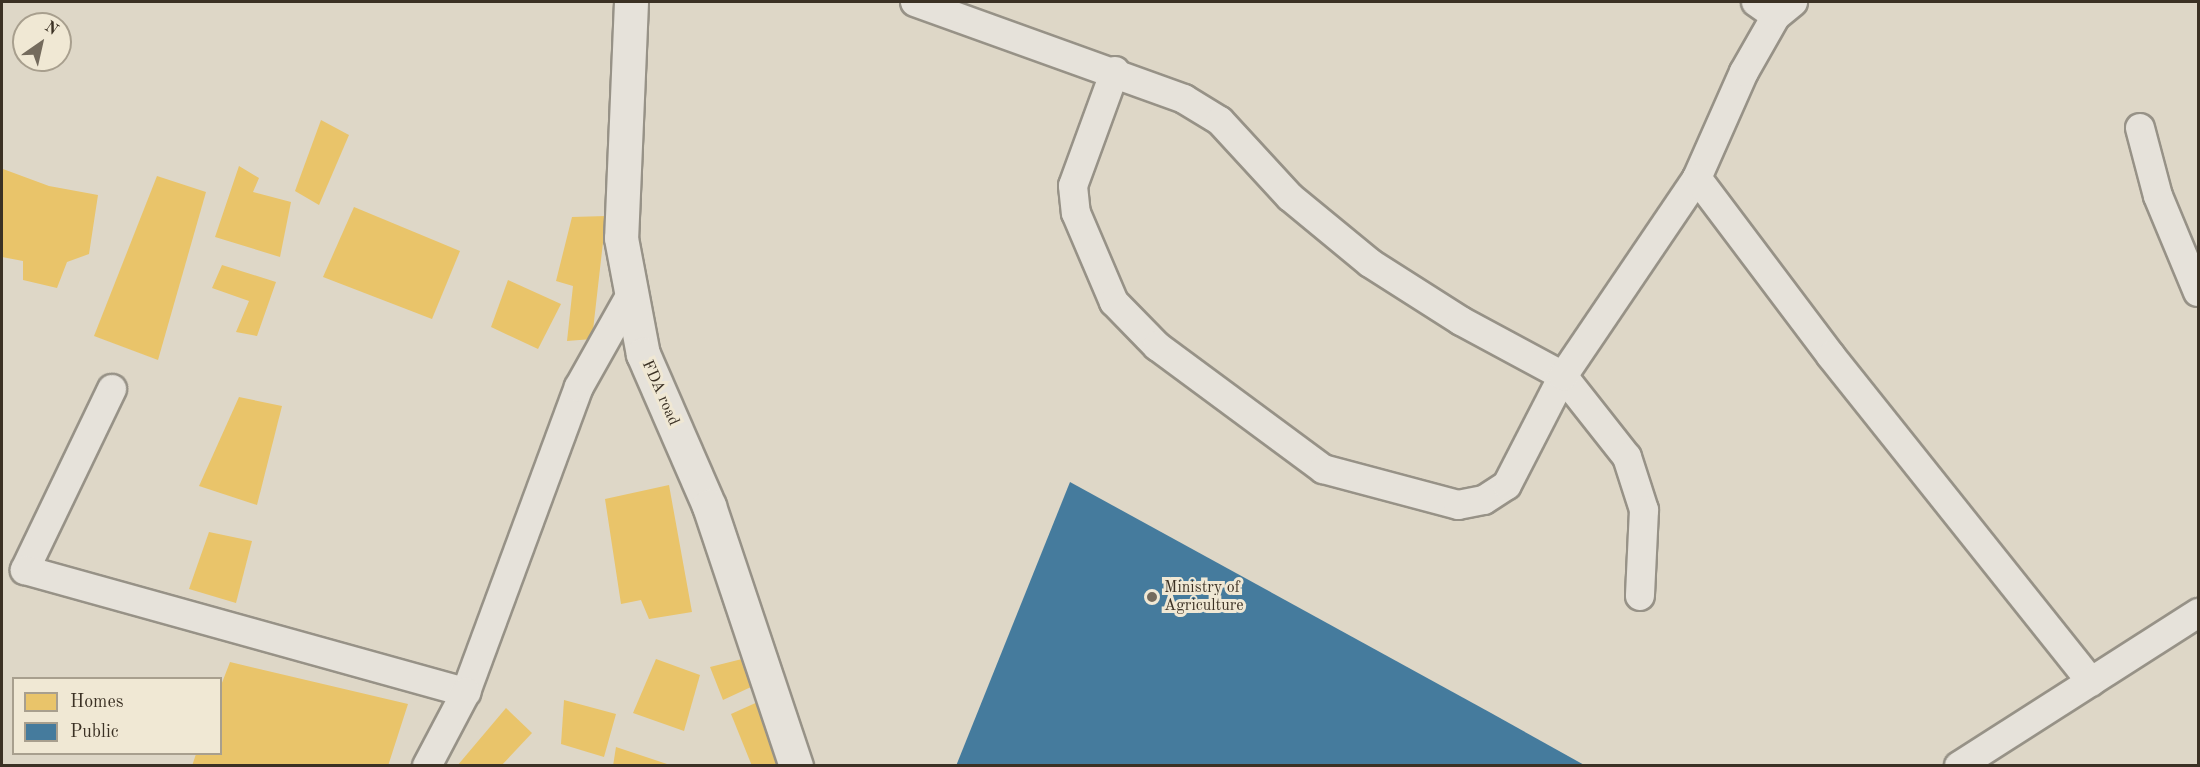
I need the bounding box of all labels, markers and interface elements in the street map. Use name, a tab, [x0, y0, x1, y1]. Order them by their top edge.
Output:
north arrow	[12, 12, 72, 72]
text: N	[41, 19, 60, 39]
street label: FDA road	[637, 357, 683, 429]
place label: Ministry of Agriculture	[1164, 578, 1244, 616]
marker: Ministry of Agriculture	[1145, 590, 1159, 604]
legend	[12, 677, 222, 755]
text: Homes	[70, 693, 124, 711]
text: Public	[70, 723, 119, 741]

